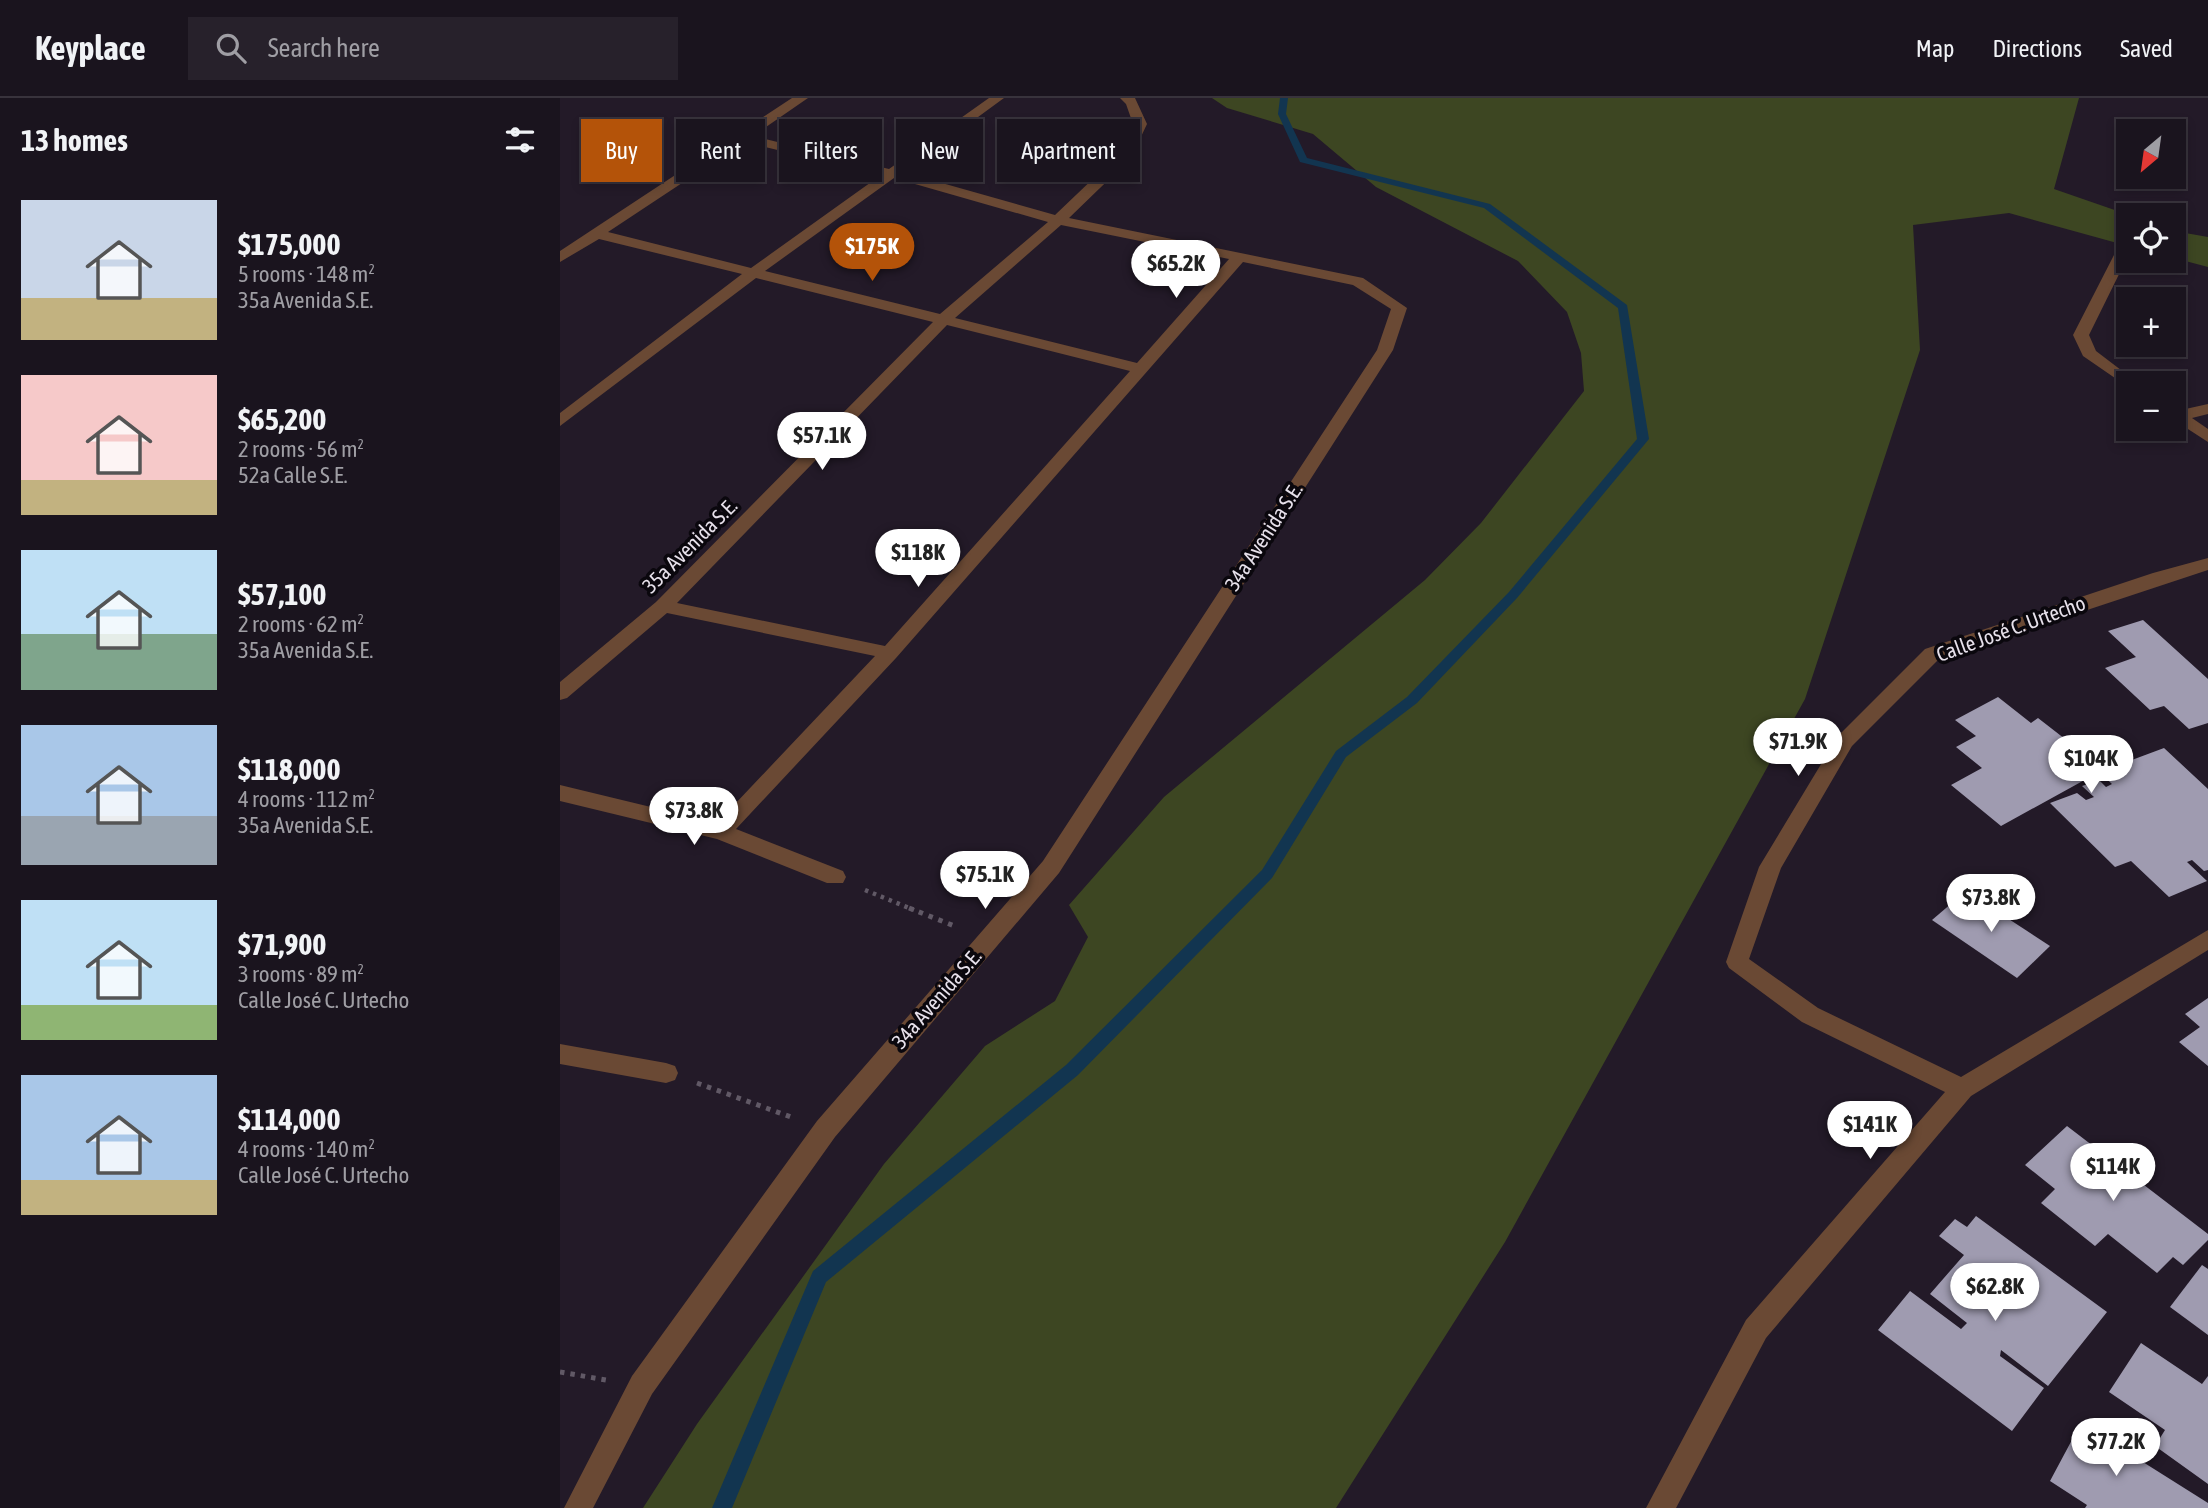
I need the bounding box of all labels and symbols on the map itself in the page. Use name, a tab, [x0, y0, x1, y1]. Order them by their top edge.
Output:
north arrow	[2116, 119, 2186, 189]
pin: $175K	[823, 223, 921, 283]
pin: $65.2K	[1119, 240, 1233, 300]
pin: $57.1K	[765, 412, 879, 472]
street label: 34a Avenida S.E.	[1219, 478, 1307, 595]
street label: 35a Avenida S.E.	[637, 493, 741, 597]
pin: $118K	[869, 530, 967, 589]
street label: Calle José C. Urtecho	[1933, 590, 2088, 666]
pin: $71.9K	[1741, 718, 1855, 778]
pin: $104K	[2042, 736, 2140, 795]
pin: $73.8K	[637, 788, 751, 847]
pin: $75.1K	[928, 852, 1042, 911]
pin: $73.8K	[1934, 874, 2048, 934]
street label: 34a Avenida S.E.	[887, 944, 986, 1053]
pin: $141K	[1821, 1102, 1919, 1161]
pin: $114K	[2064, 1144, 2162, 1203]
pin: $62.8K	[1938, 1264, 2052, 1323]
pin: $77.2K	[2059, 1418, 2173, 1478]

